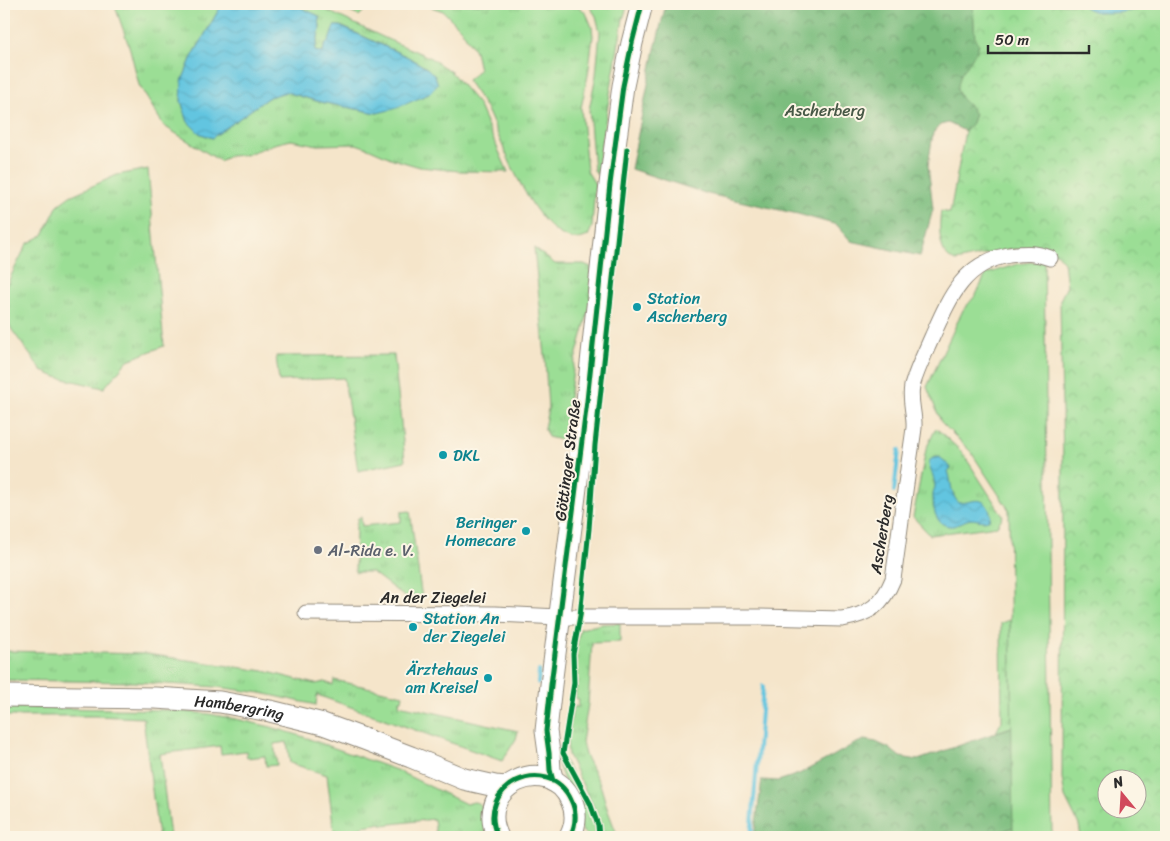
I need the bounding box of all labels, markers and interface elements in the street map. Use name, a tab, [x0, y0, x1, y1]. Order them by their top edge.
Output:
scale bar	[988, 22, 1089, 54]
text: 50 m	[995, 27, 1030, 53]
park label: Ascherberg	[784, 96, 865, 125]
place label: Station Ascherberg	[646, 284, 727, 331]
marker: Station Ascherberg	[631, 301, 643, 313]
street label: Göttinger Straße	[546, 398, 589, 523]
place label: DKL	[453, 441, 480, 470]
marker: DKL	[437, 449, 449, 461]
street label: Ascherberg	[861, 492, 902, 577]
place label: Beringer Homecare	[445, 508, 517, 555]
marker: Beringer Homecare	[520, 525, 532, 537]
place label: Al-Rida e. V.	[327, 536, 415, 565]
marker: Al-Rida e. V.	[312, 544, 324, 556]
street label: An der Ziegelei	[379, 583, 486, 612]
place label: Station An der Ziegelei	[423, 604, 506, 651]
marker: Station An der Ziegelei	[407, 621, 419, 633]
place label: Ärztehaus am Kreisel	[405, 655, 479, 702]
marker: Ärztehaus am Kreisel	[482, 672, 494, 684]
street label: Hambergring	[194, 686, 287, 729]
north arrow	[1098, 768, 1148, 818]
text: N	[1109, 769, 1127, 796]

